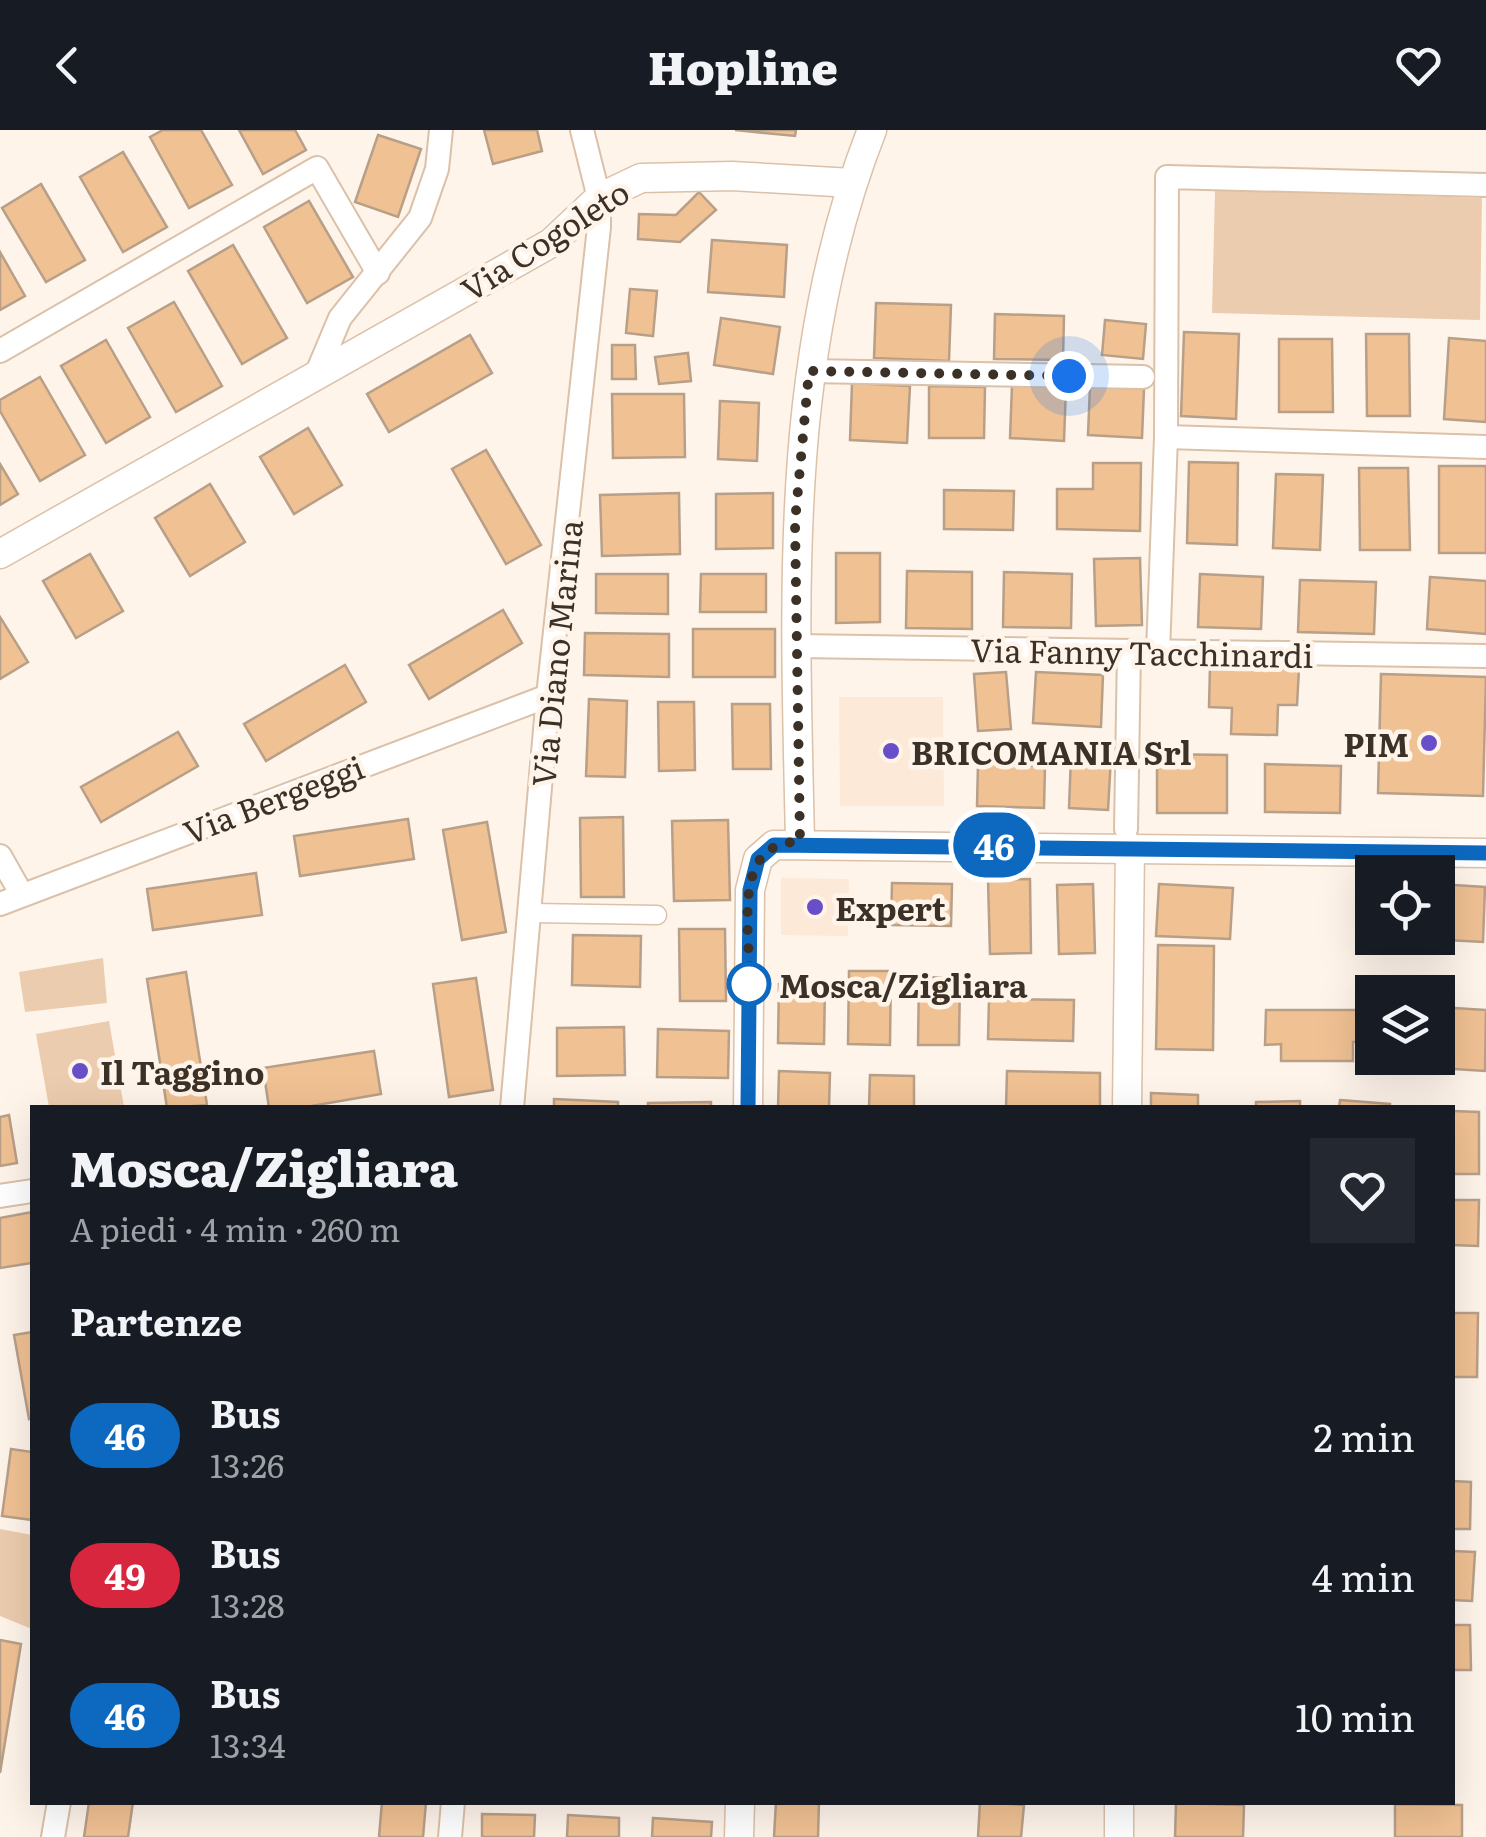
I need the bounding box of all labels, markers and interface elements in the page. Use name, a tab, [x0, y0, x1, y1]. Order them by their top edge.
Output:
text: Hopline	[648, 32, 838, 99]
icon: back	[40, 38, 95, 93]
icon: heart	[1391, 38, 1446, 93]
street label: Via Cogoleto	[450, 167, 638, 311]
your location	[1044, 351, 1094, 401]
street label: Via Diano Marina	[517, 516, 593, 789]
street label: Via Fanny Tacchinardi	[970, 624, 1314, 678]
place label: PIM	[1343, 719, 1409, 767]
place label: BRICOMANIA Srl	[911, 727, 1192, 775]
marker: PIM	[1418, 732, 1440, 754]
marker: BRICOMANIA Srl	[880, 740, 902, 762]
street label: Via Bergeggi	[176, 742, 370, 854]
line badge: 46	[949, 812, 1039, 878]
text: 46	[973, 819, 1015, 871]
map controls	[1355, 855, 1455, 1075]
button: locate	[1355, 855, 1455, 955]
place label: Expert	[835, 883, 946, 931]
marker: Expert	[804, 896, 826, 918]
place label: Mosca/Zigliara	[779, 960, 1028, 1008]
marker: Mosca/Zigliara	[728, 963, 770, 1005]
button: layers	[1355, 975, 1455, 1075]
place label: Il Taggino	[100, 1047, 265, 1095]
marker: Il Taggino	[69, 1060, 91, 1082]
text: Mosca/Zigliara	[70, 1131, 458, 1202]
button: heart	[1310, 1138, 1415, 1243]
text: A piedi · 4 min · 260 m	[70, 1204, 400, 1252]
text: Partenze	[70, 1291, 242, 1348]
text: Bus	[210, 1383, 281, 1440]
text: 2 min	[1313, 1407, 1415, 1464]
text: 46	[104, 1409, 146, 1461]
text: 13:26	[210, 1440, 284, 1488]
text: Bus	[210, 1523, 281, 1580]
text: 4 min	[1312, 1547, 1415, 1604]
text: 49	[104, 1549, 146, 1601]
text: 13:28	[210, 1580, 285, 1628]
text: Bus	[210, 1663, 281, 1720]
text: 10 min	[1295, 1687, 1415, 1744]
text: 46	[104, 1689, 146, 1741]
text: 13:34	[210, 1720, 286, 1768]

